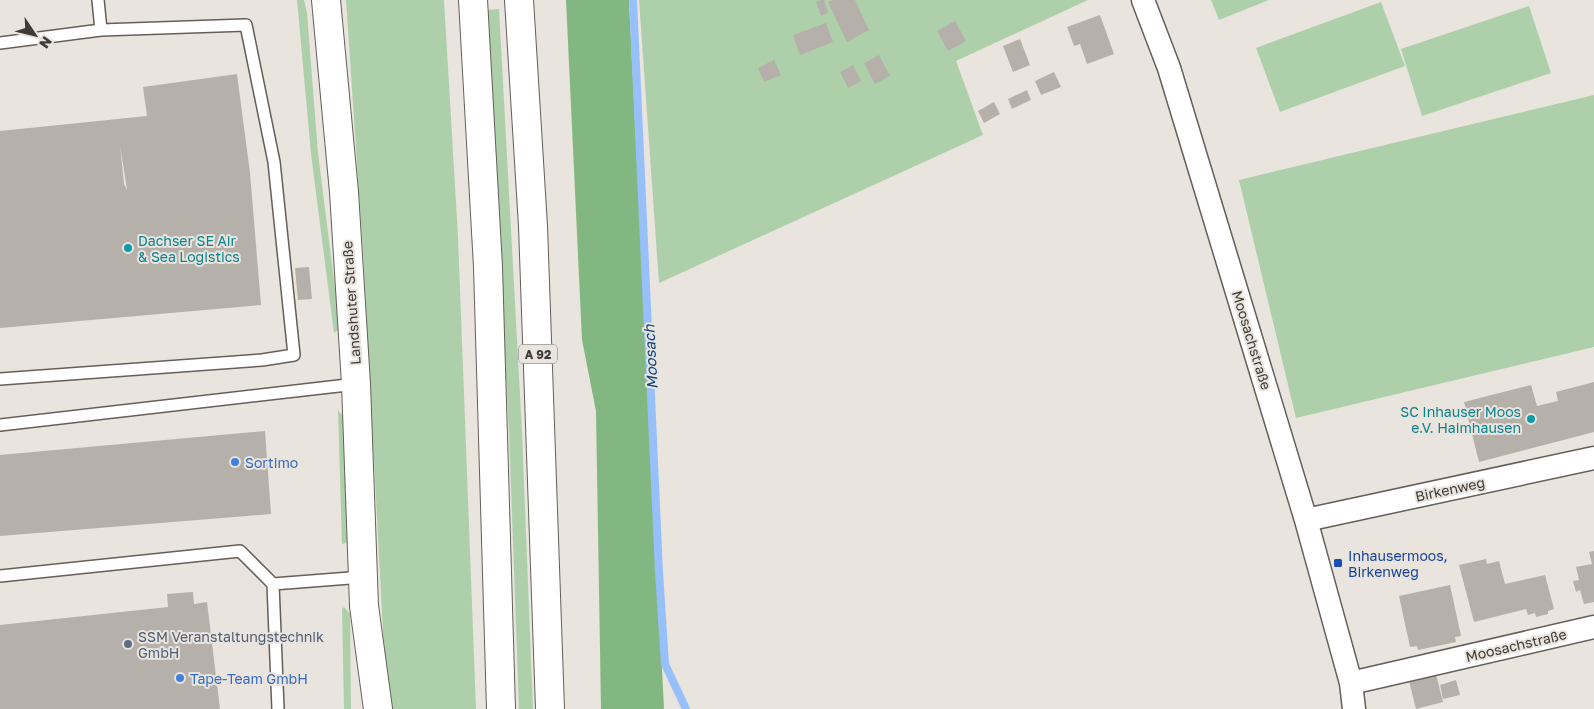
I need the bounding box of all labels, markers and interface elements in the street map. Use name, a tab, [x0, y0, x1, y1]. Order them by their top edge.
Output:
north arrow	[10, 10, 60, 60]
text: N	[36, 34, 56, 52]
place label: Dachser SE Air & Sea Logistics	[138, 232, 240, 265]
street label: Landshuter Straße	[338, 240, 364, 366]
marker: Dachser SE Air & Sea Logistics	[122, 242, 134, 254]
street label: Moosachstraße	[1229, 288, 1275, 392]
water label: Moosach	[639, 323, 661, 390]
road number: A 92	[519, 344, 557, 364]
place label: SC Inhauser Moos e.V. Haimhausen	[1400, 403, 1521, 436]
marker: SC Inhauser Moos e.V. Haimhausen	[1525, 413, 1537, 425]
place label: Sortimo	[245, 454, 298, 471]
marker: Sortimo	[229, 456, 241, 468]
street label: Birkenweg	[1414, 473, 1486, 505]
place label: Inhausermoos, Birkenweg	[1348, 547, 1448, 580]
marker: Inhausermoos, Birkenweg	[1332, 557, 1344, 569]
street label: Moosachstraße	[1464, 625, 1568, 665]
place label: SSM Veranstaltungstechnik GmbH	[138, 628, 324, 661]
marker: SSM Veranstaltungstechnik GmbH	[122, 638, 134, 650]
place label: Tape-Team GmbH	[190, 670, 308, 687]
marker: Tape-Team GmbH	[174, 672, 186, 684]

